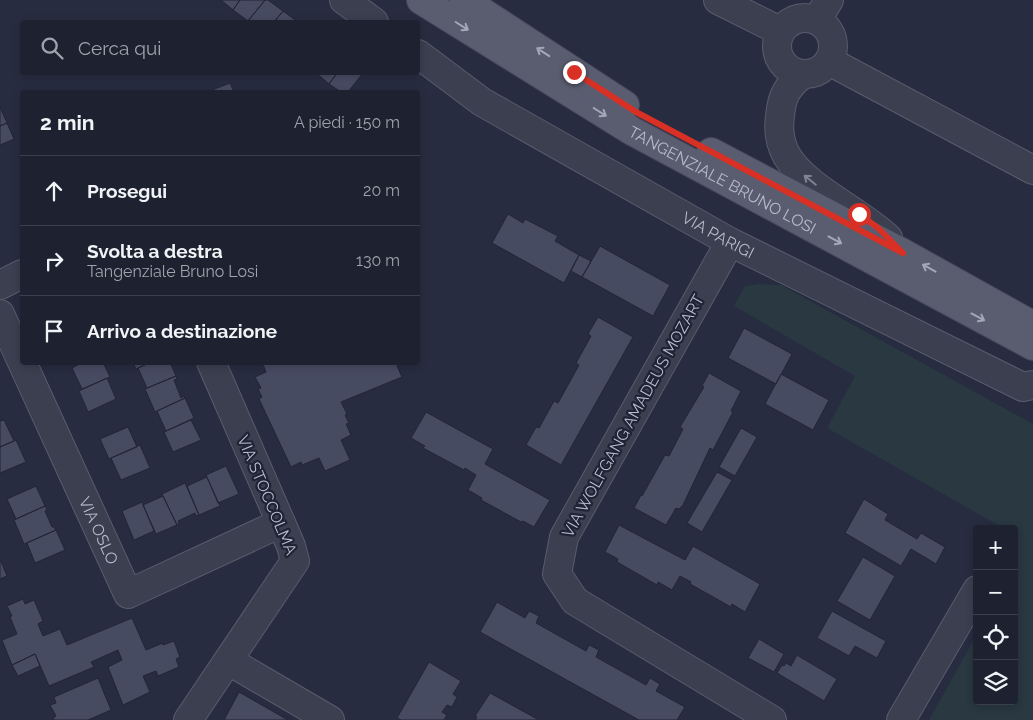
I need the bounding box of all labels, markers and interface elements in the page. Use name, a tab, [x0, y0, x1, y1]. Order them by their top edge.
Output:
search box	[20, 20, 420, 75]
one-way arrow	[455, 21, 469, 31]
icon: search	[38, 34, 66, 62]
text: Cerca qui	[78, 37, 161, 59]
one-way arrow	[537, 46, 551, 56]
route end	[563, 61, 586, 84]
one-way arrow	[593, 107, 607, 117]
text: 2 min	[40, 110, 94, 135]
text: A piedi · 150 m	[294, 113, 400, 132]
street label: TANGENZIALE BRUNO LOSI	[626, 122, 819, 237]
one-way arrow	[804, 175, 817, 186]
icon: ahead	[40, 177, 68, 205]
text: Prosegui	[87, 180, 167, 202]
text: 20 m	[363, 181, 400, 200]
route start	[848, 203, 871, 226]
street label: VIA PARIGI	[679, 208, 757, 262]
one-way arrow	[827, 236, 842, 245]
text: Svolta a destra	[87, 240, 223, 262]
icon: right	[40, 247, 68, 275]
text: 130 m	[356, 251, 400, 270]
text: Tangenziale Bruno Losi	[87, 262, 258, 281]
one-way arrow	[922, 262, 937, 272]
street label: VIA WOLFGANG AMADEUS MOZART	[558, 291, 708, 541]
one-way arrow	[970, 313, 985, 322]
icon: arrive	[40, 317, 68, 345]
text: Arrivo a destinazione	[87, 320, 277, 342]
street label: VIA STOCCOLMA	[233, 432, 301, 558]
street label: VIA OSLO	[75, 494, 123, 567]
map controls	[973, 525, 1018, 705]
button: +	[973, 525, 1018, 570]
button: −	[973, 570, 1018, 615]
button: locate	[973, 615, 1018, 660]
button: layers	[973, 660, 1018, 705]

